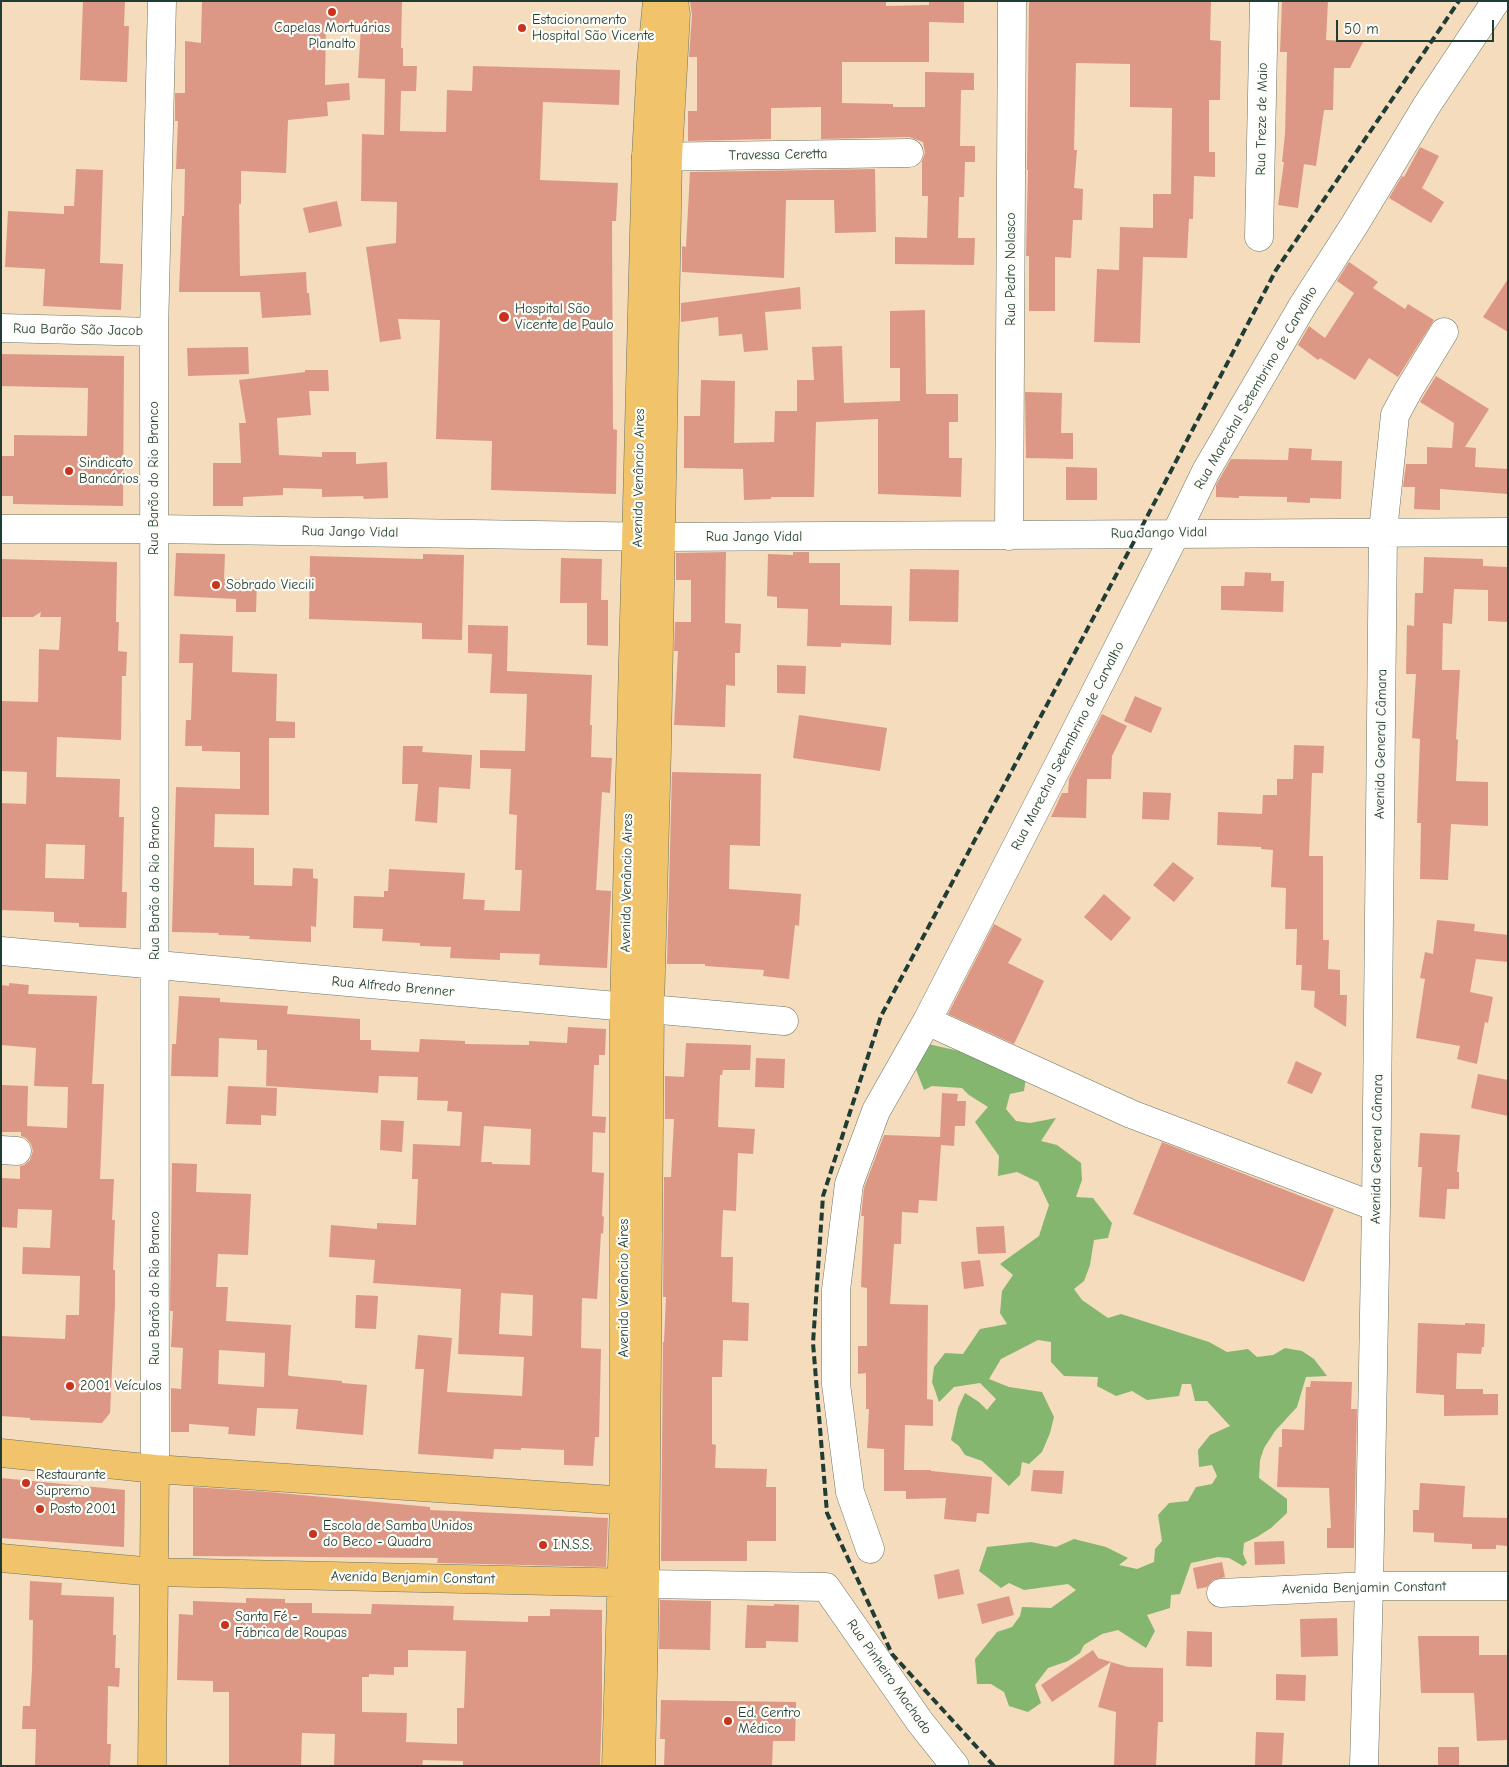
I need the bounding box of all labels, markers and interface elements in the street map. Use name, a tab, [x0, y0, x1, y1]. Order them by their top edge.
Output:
marker: Capelas Mortuárias Planalto	[326, 6, 338, 18]
scale bar	[1339, 10, 1496, 42]
place label: Estacionamento Hospital São Vicente	[532, 12, 654, 44]
place label: Capelas Mortuárias Planalto	[274, 20, 390, 52]
text: 50 m	[1344, 20, 1379, 38]
marker: Estacionamento Hospital São Vicente	[516, 22, 528, 34]
street label: Rua Treze de Maio	[1253, 62, 1271, 176]
street label: Travessa Ceretta	[729, 146, 827, 164]
street label: Rua Pedro Nolasco	[1003, 212, 1019, 326]
street label: Rua Marechal Setembrino de Carvalho	[1191, 283, 1321, 493]
place label: Hospital São Vicente de Paulo	[515, 301, 614, 334]
marker: Hospital São Vicente de Paulo	[497, 310, 511, 324]
street label: Rua Barão São Jacob	[13, 320, 143, 340]
street label: Rua Barão do Rio Branco	[146, 401, 162, 555]
street label: Avenida Venâncio Aires	[629, 408, 649, 548]
place label: Sindicato Bancários	[79, 455, 138, 488]
marker: Sindicato Bancários	[63, 465, 75, 477]
street label: Rua Jango Vidal	[302, 523, 398, 541]
street label: Rua Jango Vidal	[1111, 524, 1207, 542]
street label: Rua Jango Vidal	[706, 529, 802, 545]
place label: Sobrado Viecili	[226, 577, 315, 593]
marker: Sobrado Viecili	[210, 579, 222, 591]
street label: Rua Marechal Setembrino de Carvalho	[1008, 639, 1128, 853]
street label: Avenida General Câmara	[1371, 669, 1391, 819]
street label: Rua Barão do Rio Branco	[147, 806, 163, 960]
street label: Avenida Venâncio Aires	[617, 813, 637, 953]
street label: Rua Alfredo Brenner	[331, 973, 455, 1001]
street label: Avenida General Câmara	[1367, 1074, 1387, 1224]
street label: Rua Barão do Rio Branco	[147, 1211, 163, 1365]
street label: Avenida Venâncio Aires	[616, 1219, 632, 1357]
place label: 2001 Veículos	[80, 1378, 162, 1394]
marker: 2001 Veículos	[64, 1380, 76, 1392]
place label: Restaurante Supremo	[36, 1467, 106, 1500]
marker: Restaurante Supremo	[20, 1477, 32, 1489]
place label: Posto 2001	[50, 1501, 116, 1517]
marker: Posto 2001	[34, 1503, 46, 1515]
place label: Escola de Samba Unidos do Beco - Quadra	[323, 1518, 473, 1550]
marker: Escola de Samba Unidos do Beco - Quadra	[307, 1528, 319, 1540]
place label: I.N.S.S.	[553, 1537, 592, 1553]
marker: I.N.S.S.	[537, 1539, 549, 1551]
street label: Avenida Benjamin Constant	[331, 1568, 495, 1588]
street label: Avenida Benjamin Constant	[1282, 1578, 1446, 1598]
place label: Santa Fé - Fábrica de Roupas	[235, 1609, 347, 1641]
street label: Rua Pinheiro Machado	[843, 1616, 935, 1738]
marker: Santa Fé - Fábrica de Roupas	[219, 1619, 231, 1631]
place label: Ed. Centro Médico	[738, 1705, 801, 1738]
marker: Ed. Centro Médico	[722, 1715, 734, 1727]

